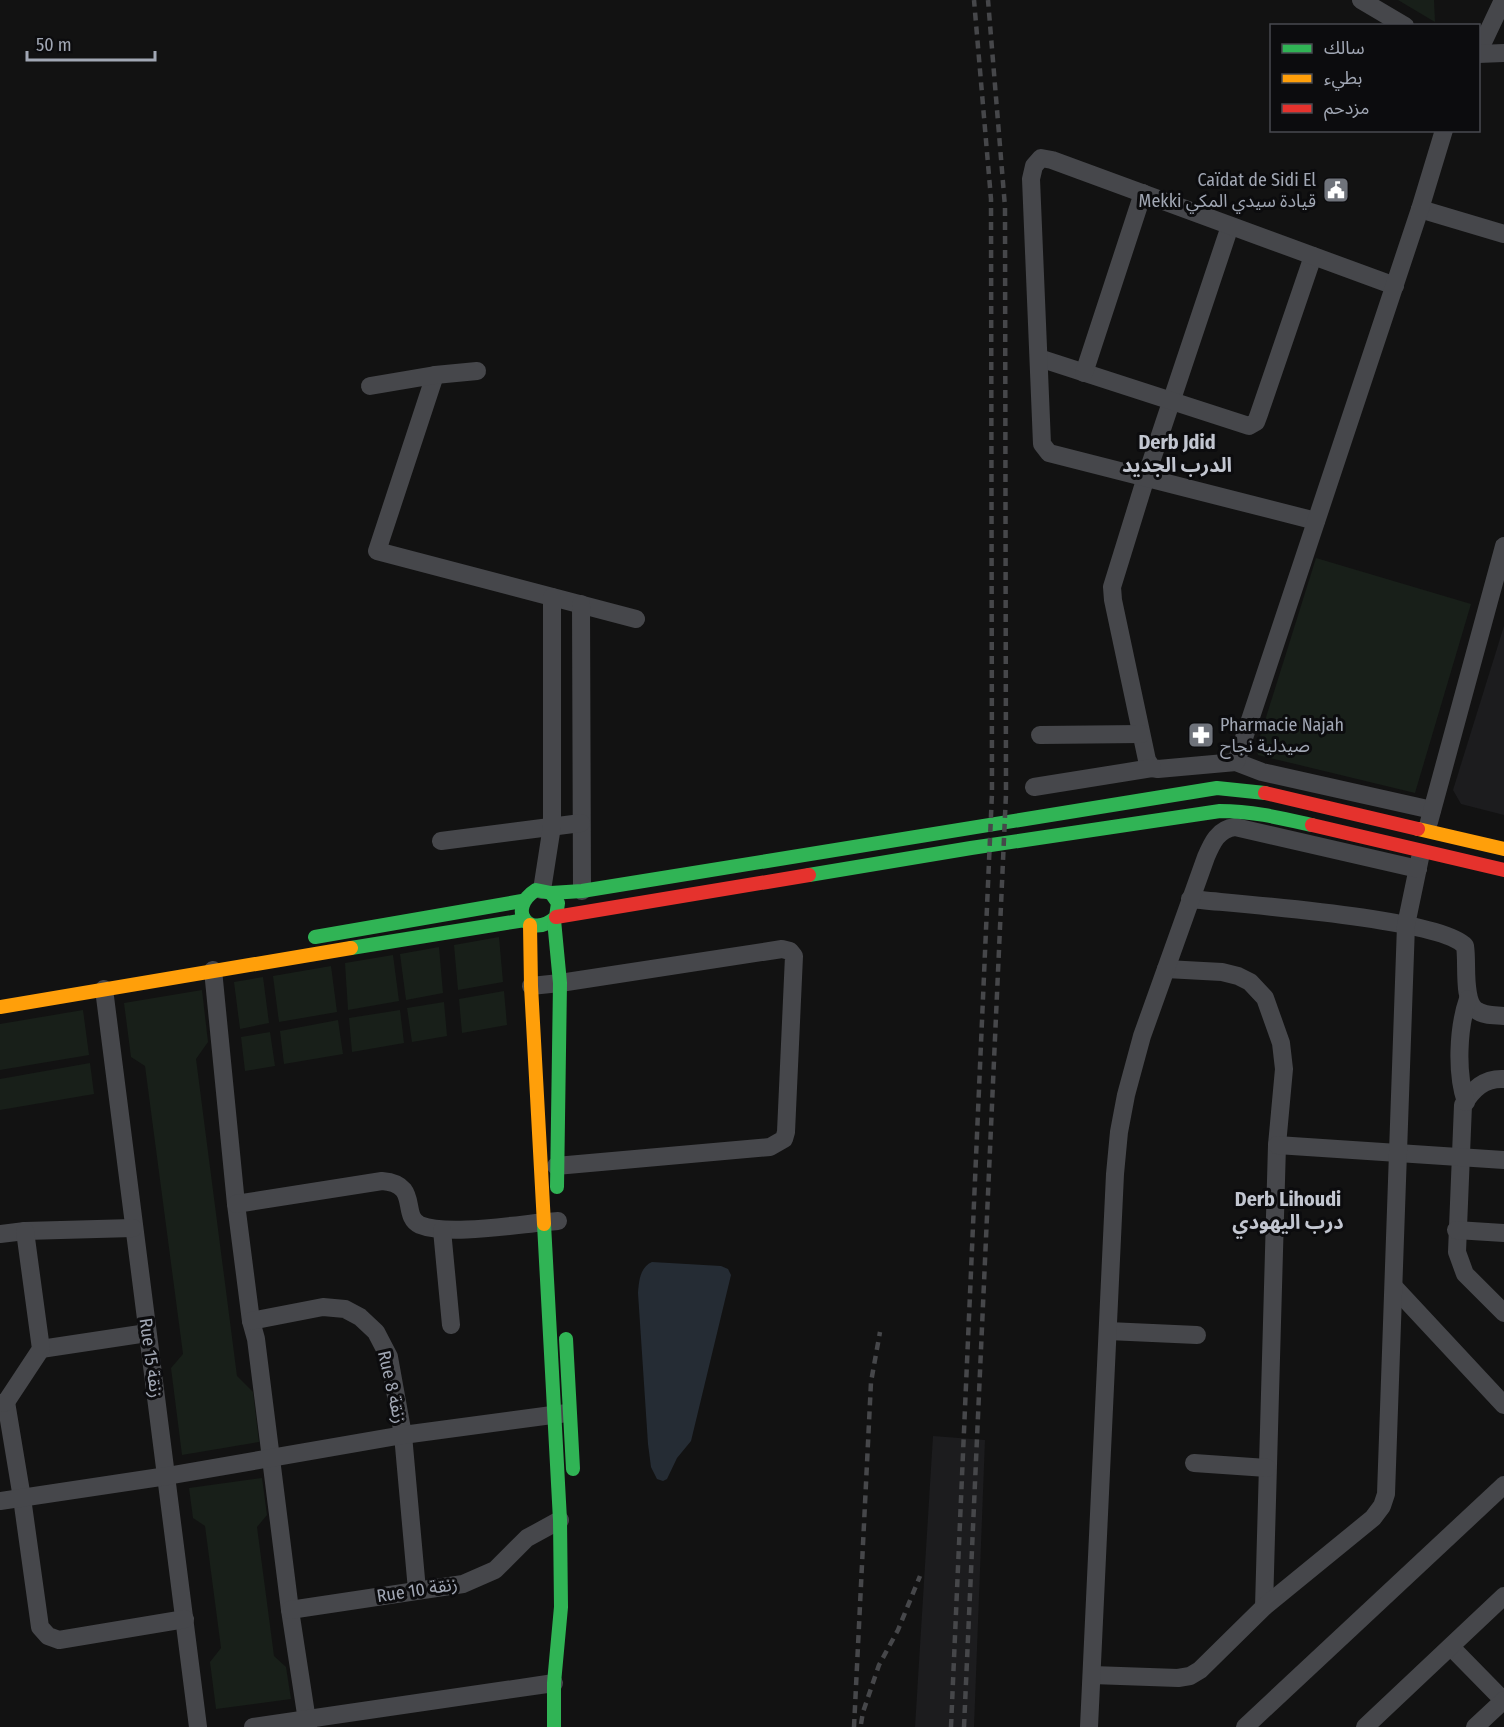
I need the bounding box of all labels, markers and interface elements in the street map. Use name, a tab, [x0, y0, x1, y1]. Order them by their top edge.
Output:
scale bar	[27, 24, 154, 62]
legend	[1270, 24, 1480, 132]
text: 50 m	[36, 34, 72, 56]
text: سالك	[1324, 37, 1365, 59]
text: بطيء	[1324, 67, 1362, 91]
text: مزدحم	[1324, 97, 1369, 121]
place label: Caïdat de Sidi El Mekki قيادة سيدي المكي	[1139, 169, 1316, 214]
public building icon: Caïdat de Sidi El Mekki قيادة سيدي المكي	[1321, 175, 1351, 205]
district label: Derb Jdid الدرب الجديد	[1122, 430, 1232, 477]
place label: Pharmacie Najah صيدلية نجاح	[1220, 714, 1344, 759]
pharmacy icon: Pharmacie Najah صيدلية نجاح	[1186, 720, 1216, 750]
district label: Derb Lihoudi درب اليهودي	[1232, 1187, 1344, 1239]
street label: Rue 15 زنقة	[135, 1317, 167, 1399]
street label: Rue 8 زنقة	[373, 1348, 411, 1426]
street label: Rue 10 زنقة	[375, 1573, 459, 1607]

